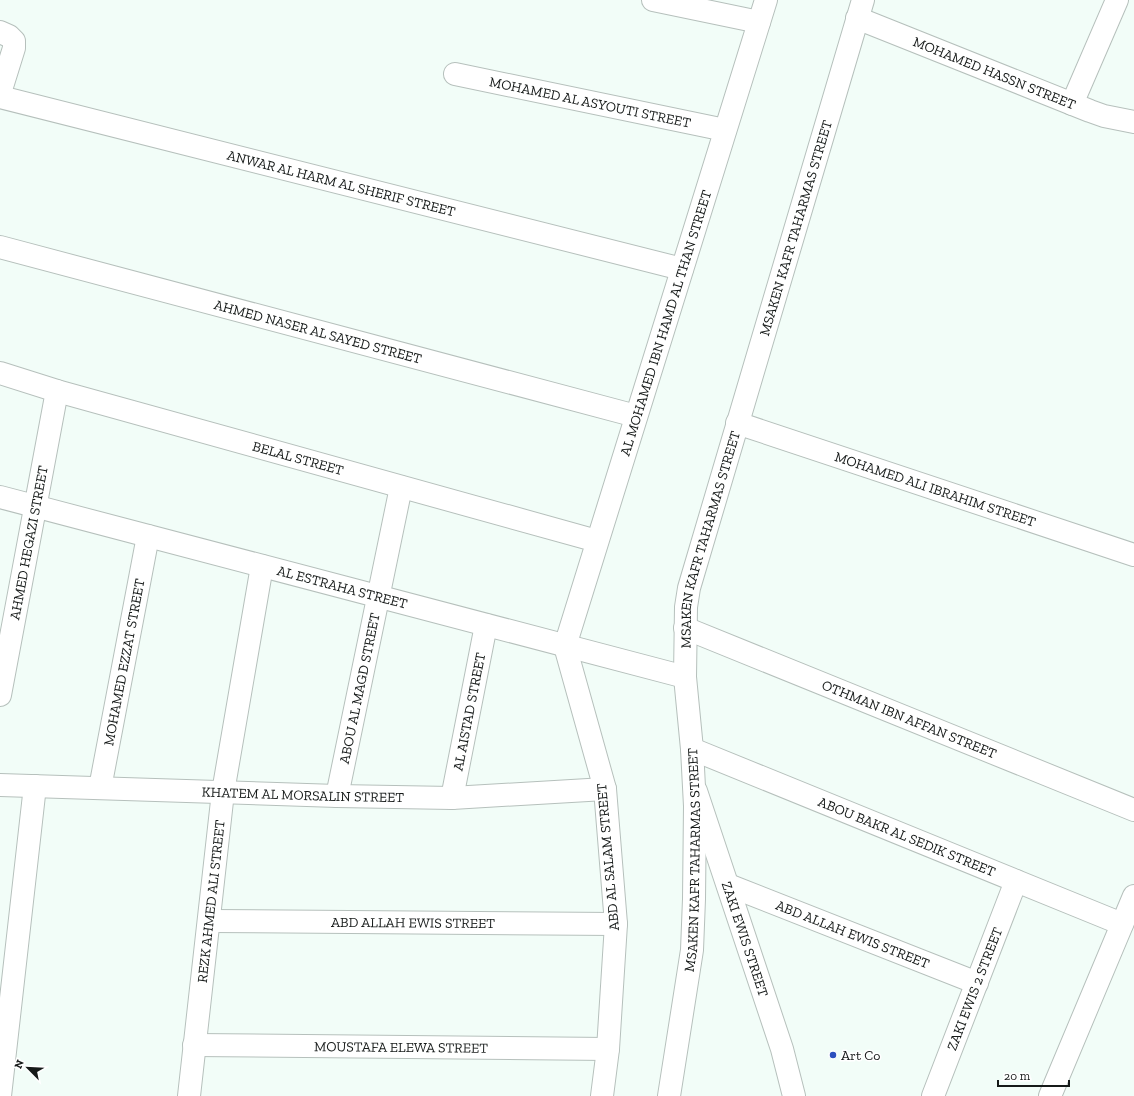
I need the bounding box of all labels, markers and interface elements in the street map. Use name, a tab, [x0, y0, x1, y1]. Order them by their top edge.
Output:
street label: MOHAMED HASSN STREET	[911, 33, 1079, 113]
street label: MOHAMED AL ASYOUTI STREET	[488, 73, 693, 131]
street label: MSAKEN KAFR TAHARMAS STREET	[756, 118, 836, 338]
street label: ANWAR AL HARM AL SHERIF STREET	[225, 146, 458, 220]
street label: AL MOHAMED IBN HAMD AL THAN STREET	[616, 188, 715, 458]
street label: AHMED NASER AL SAYED STREET	[212, 296, 424, 367]
street label: MSAKEN KAFR TAHARMAS STREET	[677, 428, 744, 648]
street label: BELAL STREET	[251, 437, 346, 479]
street label: MOHAMED ALI IBRAHIM STREET	[833, 448, 1038, 530]
street label: AHMED HEGAZI STREET	[6, 464, 51, 621]
street label: AL ESTRAHA STREET	[275, 562, 410, 612]
street label: MOHAMED EZZAT STREET	[100, 577, 148, 747]
street label: ABOU AL MAGD STREET	[335, 611, 383, 765]
street label: AL AISTAD STREET	[449, 651, 489, 772]
street label: OTHMAN IBN AFFAN STREET	[819, 676, 999, 762]
street label: MSAKEN KAFR TAHARMAS STREET	[680, 747, 704, 973]
street label: ABD AL SALAM STREET	[593, 782, 623, 932]
street label: KHATEM AL MORSALIN STREET	[201, 783, 404, 806]
street label: ABOU BAKR AL SEDIK STREET	[816, 793, 998, 880]
street label: REZK AHMED ALI STREET	[193, 819, 228, 984]
street label: ZAKI EWIS STREET	[718, 879, 773, 999]
street label: ABD ALLAH EWIS STREET	[773, 896, 932, 972]
street label: ABD ALLAH EWIS STREET	[331, 913, 495, 932]
street label: ZAKI EWIS 2 STREET	[943, 924, 1006, 1053]
street label: MOUSTAFA ELEWA STREET	[314, 1038, 488, 1056]
place label: Art Co	[841, 1047, 881, 1064]
north arrow	[8, 1048, 48, 1088]
marker: Art Co	[828, 1050, 838, 1060]
text: N	[12, 1057, 27, 1071]
scale bar	[998, 1062, 1069, 1088]
text: 20 m	[1004, 1069, 1031, 1083]

